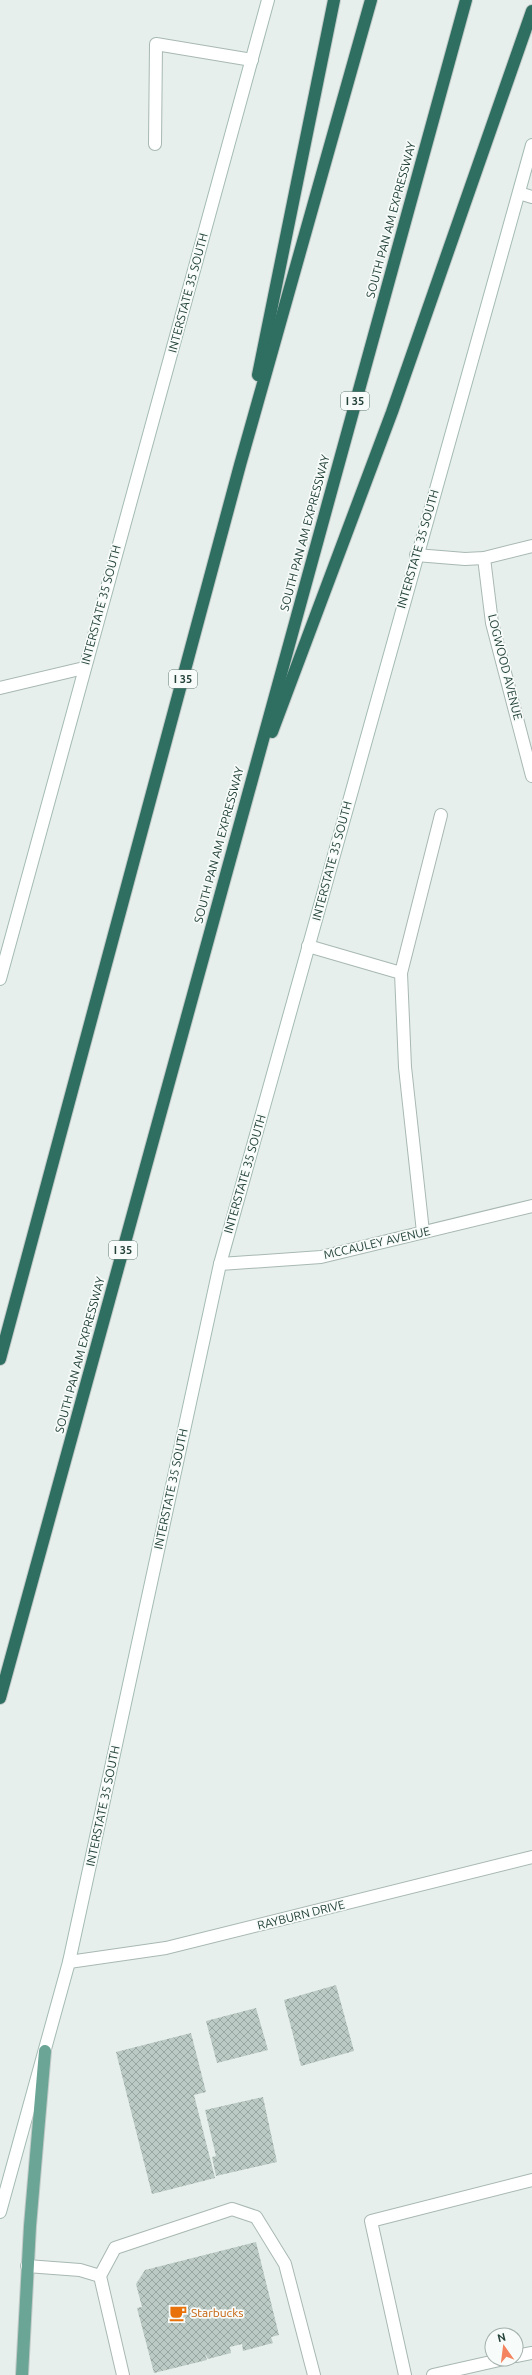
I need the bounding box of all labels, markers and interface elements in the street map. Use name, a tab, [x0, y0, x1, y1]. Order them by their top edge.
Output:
street label: SOUTH PAN AM EXPRESSWAY	[363, 140, 418, 299]
street label: INTERSTATE 35 SOUTH	[165, 232, 210, 354]
road number: I 35	[341, 392, 369, 410]
street label: SOUTH PAN AM EXPRESSWAY	[277, 453, 332, 612]
street label: INTERSTATE 35 SOUTH	[394, 488, 441, 610]
street label: INTERSTATE 35 SOUTH	[78, 544, 123, 666]
street label: LOGWOOD AVENUE	[486, 612, 525, 722]
road number: I 35	[169, 670, 197, 688]
street label: SOUTH PAN AM EXPRESSWAY	[191, 765, 246, 924]
street label: INTERSTATE 35 SOUTH	[309, 800, 354, 922]
street label: INTERSTATE 35 SOUTH	[221, 1113, 268, 1235]
street label: MCCAULEY AVENUE	[322, 1224, 432, 1261]
road number: I 35	[109, 1241, 137, 1259]
street label: SOUTH PAN AM EXPRESSWAY	[52, 1275, 107, 1434]
street label: INTERSTATE 35 SOUTH	[151, 1427, 190, 1551]
street label: INTERSTATE 35 SOUTH	[83, 1744, 122, 1868]
street label: RAYBURN DRIVE	[256, 1897, 346, 1932]
cafe icon: Starbucks	[168, 2303, 188, 2323]
place label: Starbucks	[191, 2306, 243, 2319]
north arrow	[484, 2327, 524, 2367]
text: N	[496, 2330, 507, 2344]

